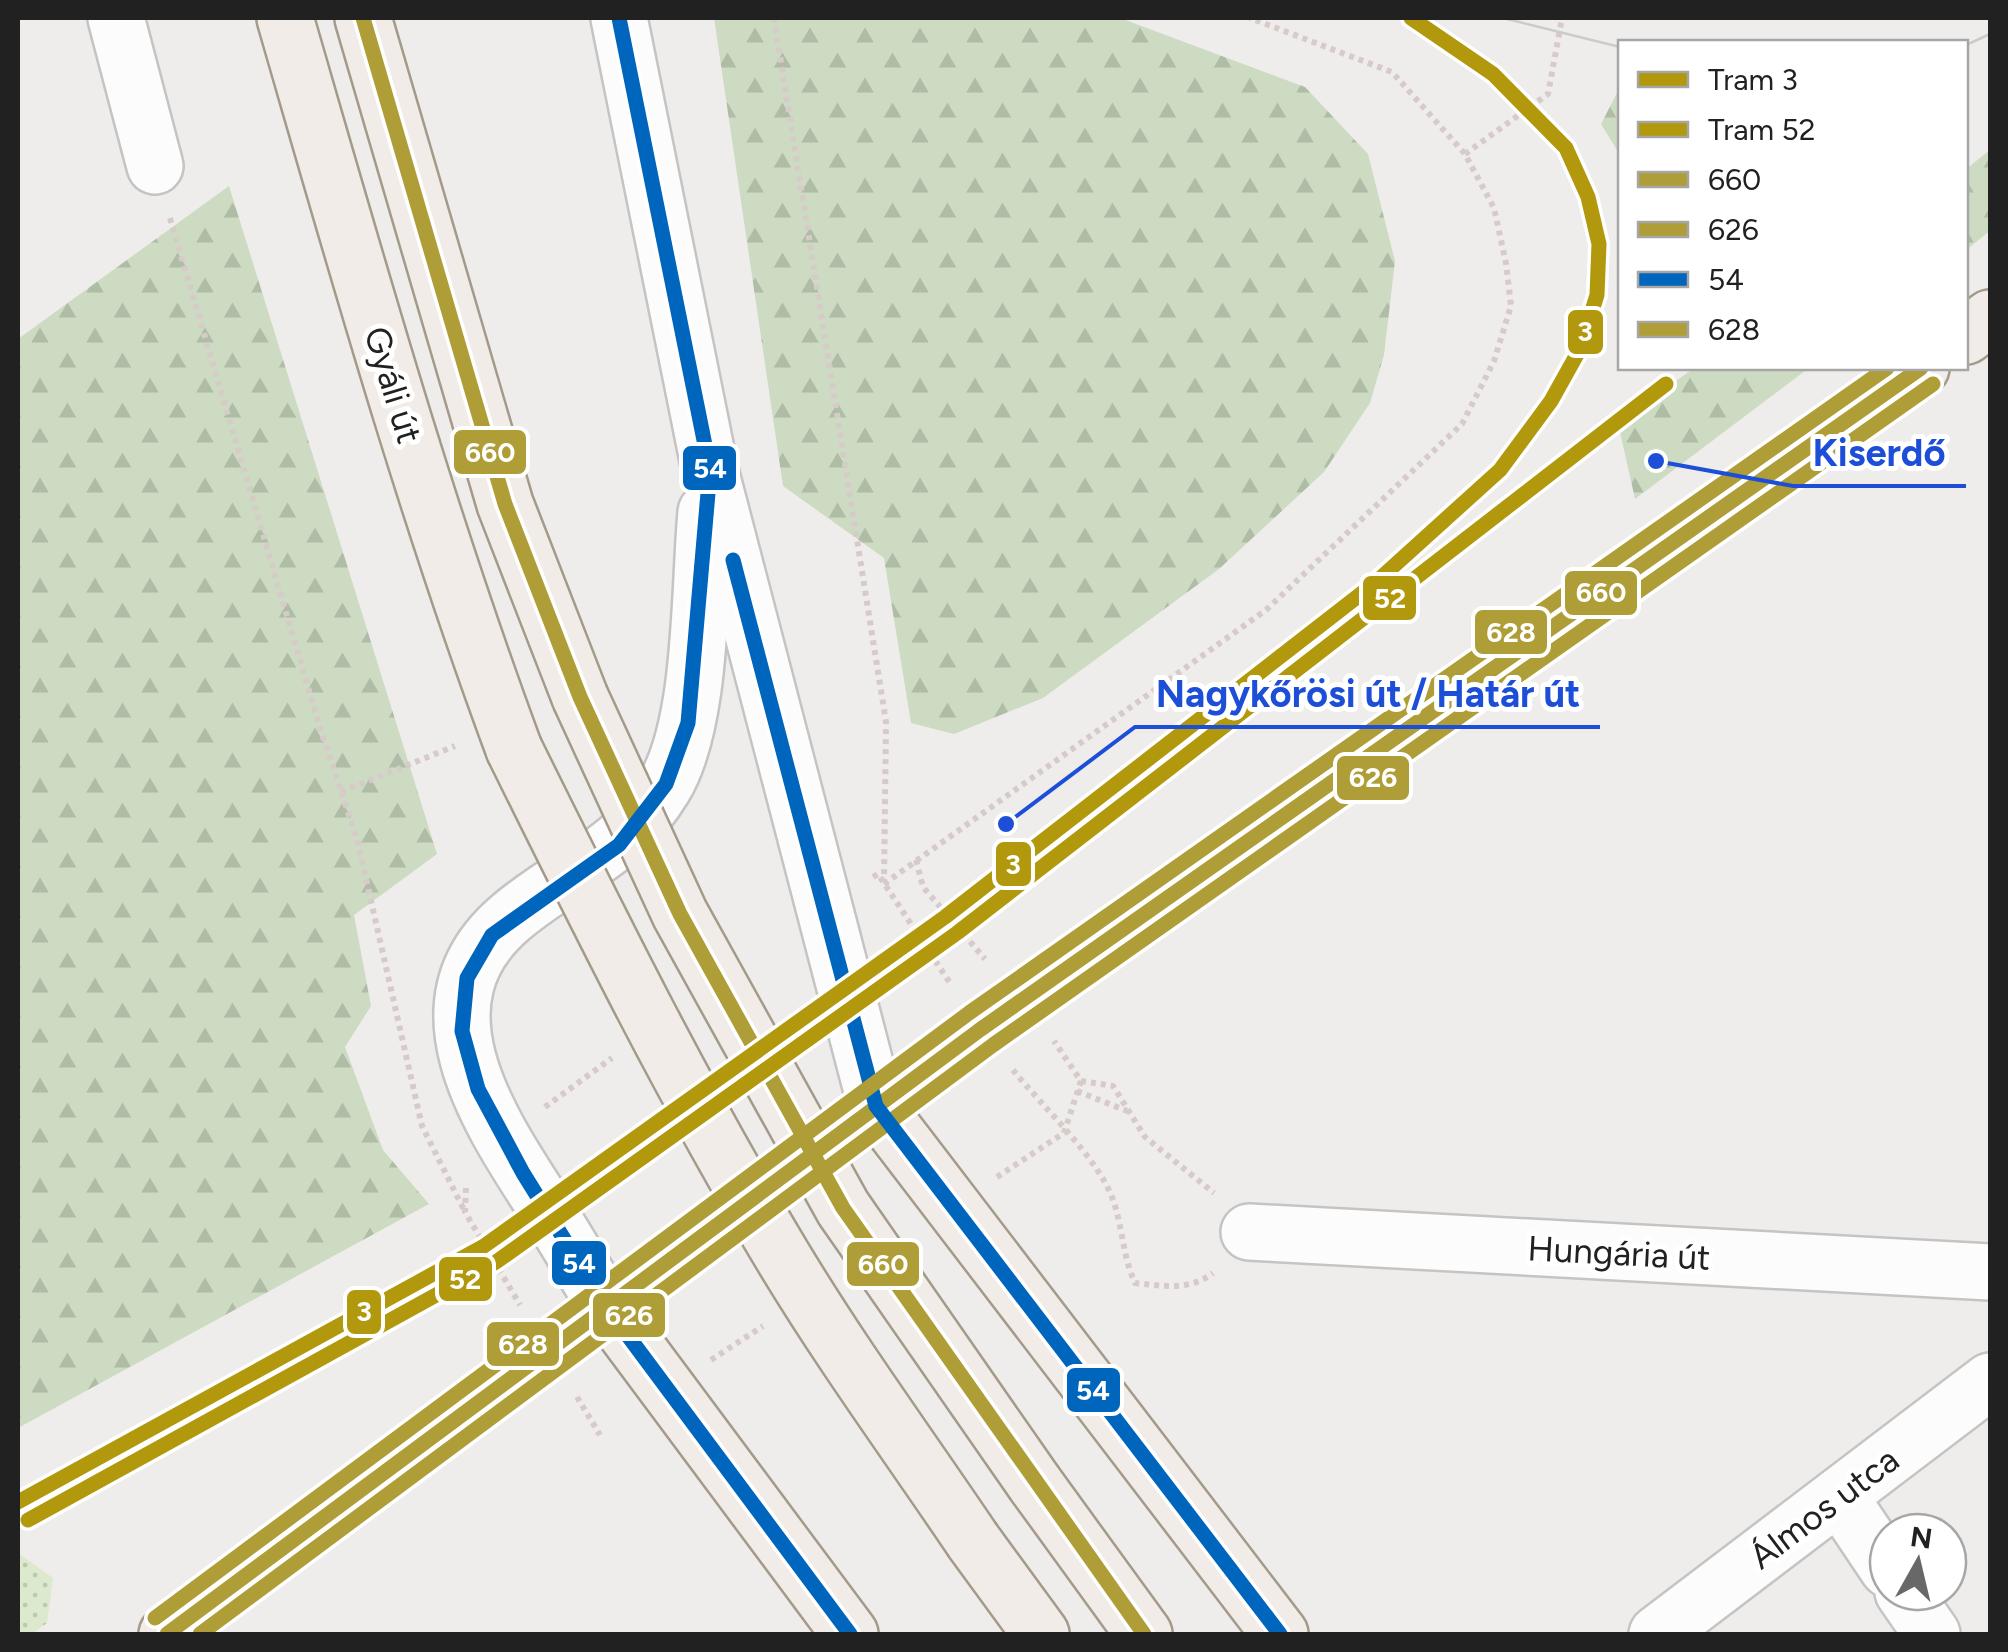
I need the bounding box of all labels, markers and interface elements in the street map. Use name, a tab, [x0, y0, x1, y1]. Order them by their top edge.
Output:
legend	[1618, 40, 1968, 370]
text: Tram 3	[1708, 61, 1798, 98]
text: Tram 52	[1708, 111, 1816, 148]
text: 660	[1708, 161, 1761, 198]
text: 626	[1708, 211, 1759, 248]
text: 54	[1708, 261, 1744, 298]
line badge: 3	[1566, 308, 1605, 356]
text: 628	[1708, 311, 1760, 348]
text: 3	[1577, 314, 1593, 348]
street label: Gyáli út	[355, 322, 431, 448]
callout: Kiserdő	[1793, 418, 1966, 486]
line badge: 660	[452, 428, 528, 476]
text: Kiserdő	[1812, 430, 1946, 476]
text: 660	[465, 435, 515, 469]
line badge: 54	[681, 444, 738, 492]
text: 54	[693, 451, 727, 485]
line badge: 660	[1563, 569, 1639, 617]
line badge: 52	[1361, 574, 1418, 622]
text: 660	[1576, 575, 1626, 609]
text: 52	[1374, 581, 1406, 615]
line badge: 628	[1473, 608, 1549, 656]
text: 628	[1486, 615, 1536, 649]
callout: Nagykőrösi út / Határ út	[1135, 659, 1600, 727]
text: Nagykőrösi út / Határ út	[1156, 671, 1580, 717]
line badge: 626	[1335, 754, 1411, 802]
text: 626	[1349, 760, 1397, 794]
line badge: 3	[994, 840, 1033, 888]
text: 3	[1005, 847, 1021, 881]
street label: Hungária út	[1527, 1227, 1711, 1279]
line badge: 54	[550, 1239, 608, 1287]
line badge: 660	[845, 1240, 921, 1288]
text: 54	[562, 1246, 596, 1280]
text: 660	[858, 1247, 908, 1281]
line badge: 52	[437, 1255, 494, 1303]
text: 52	[449, 1262, 481, 1296]
line badge: 3	[345, 1288, 383, 1336]
line badge: 626	[591, 1291, 667, 1339]
text: 3	[356, 1294, 372, 1328]
text: 626	[605, 1298, 653, 1332]
line badge: 628	[485, 1320, 561, 1368]
text: 628	[498, 1327, 548, 1361]
line badge: 54	[1065, 1366, 1122, 1414]
text: 54	[1076, 1373, 1110, 1407]
street label: Álmos utca	[1741, 1438, 1907, 1578]
north arrow	[1868, 1512, 1968, 1612]
text: N	[1908, 1519, 1935, 1556]

